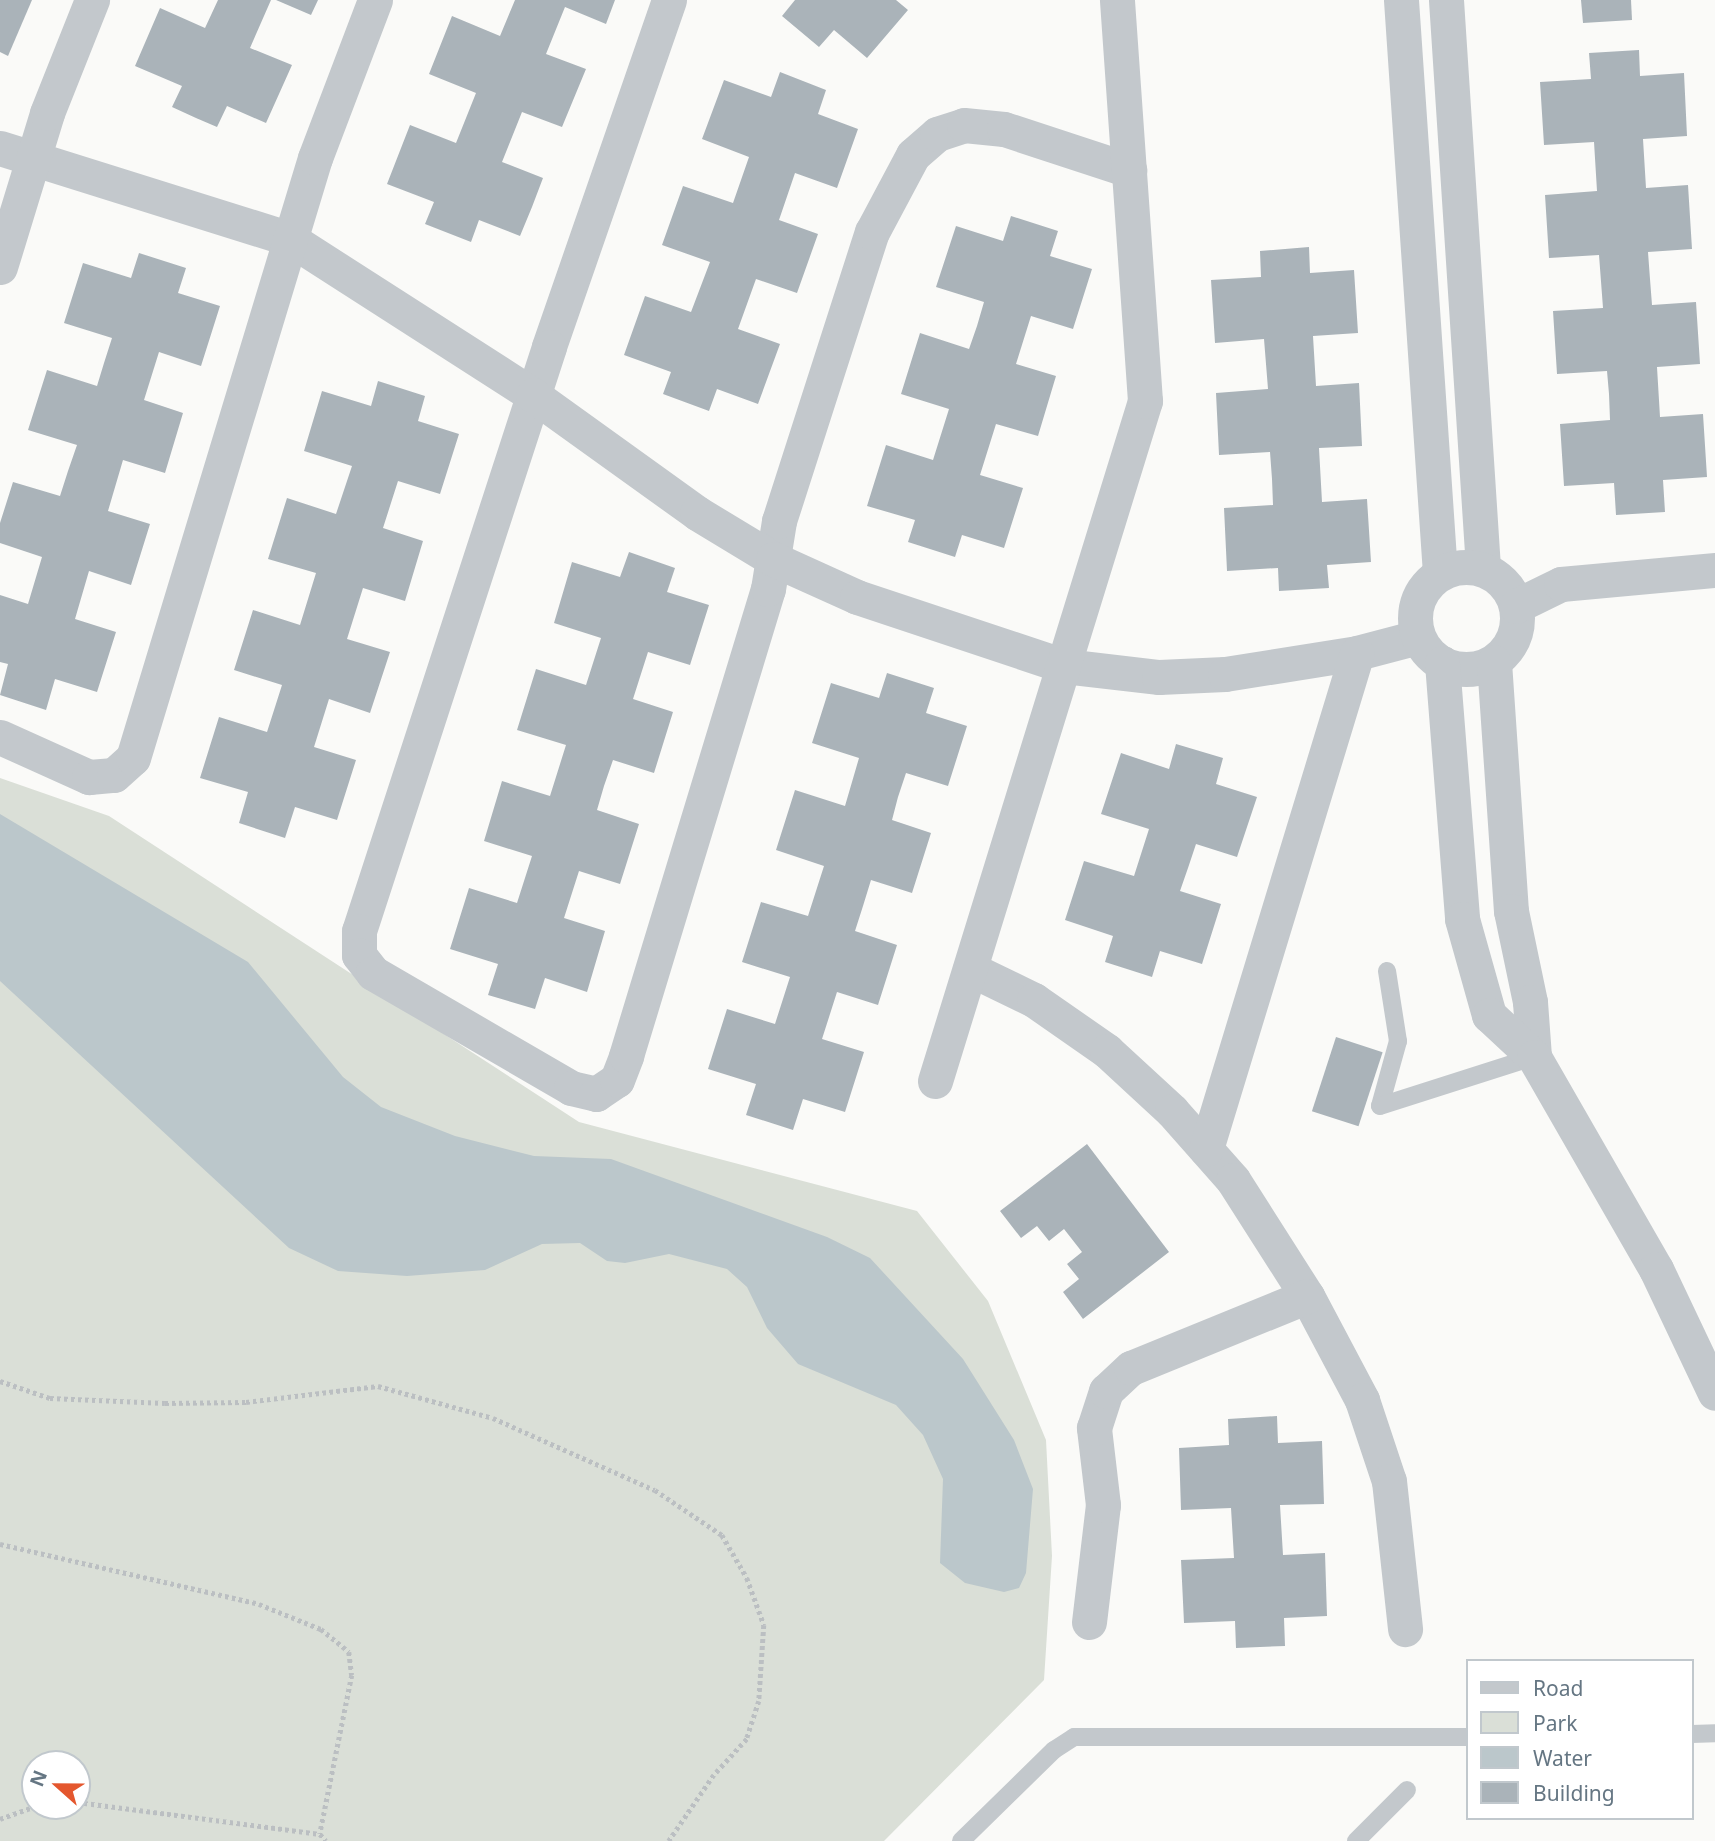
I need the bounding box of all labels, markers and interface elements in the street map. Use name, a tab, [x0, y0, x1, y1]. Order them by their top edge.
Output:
legend	[1466, 1659, 1694, 1820]
text: Road	[1533, 1674, 1583, 1702]
text: Park	[1533, 1709, 1577, 1737]
text: Water	[1533, 1744, 1592, 1772]
north arrow	[21, 1750, 91, 1820]
text: N	[23, 1766, 53, 1790]
text: Building	[1533, 1779, 1615, 1807]

